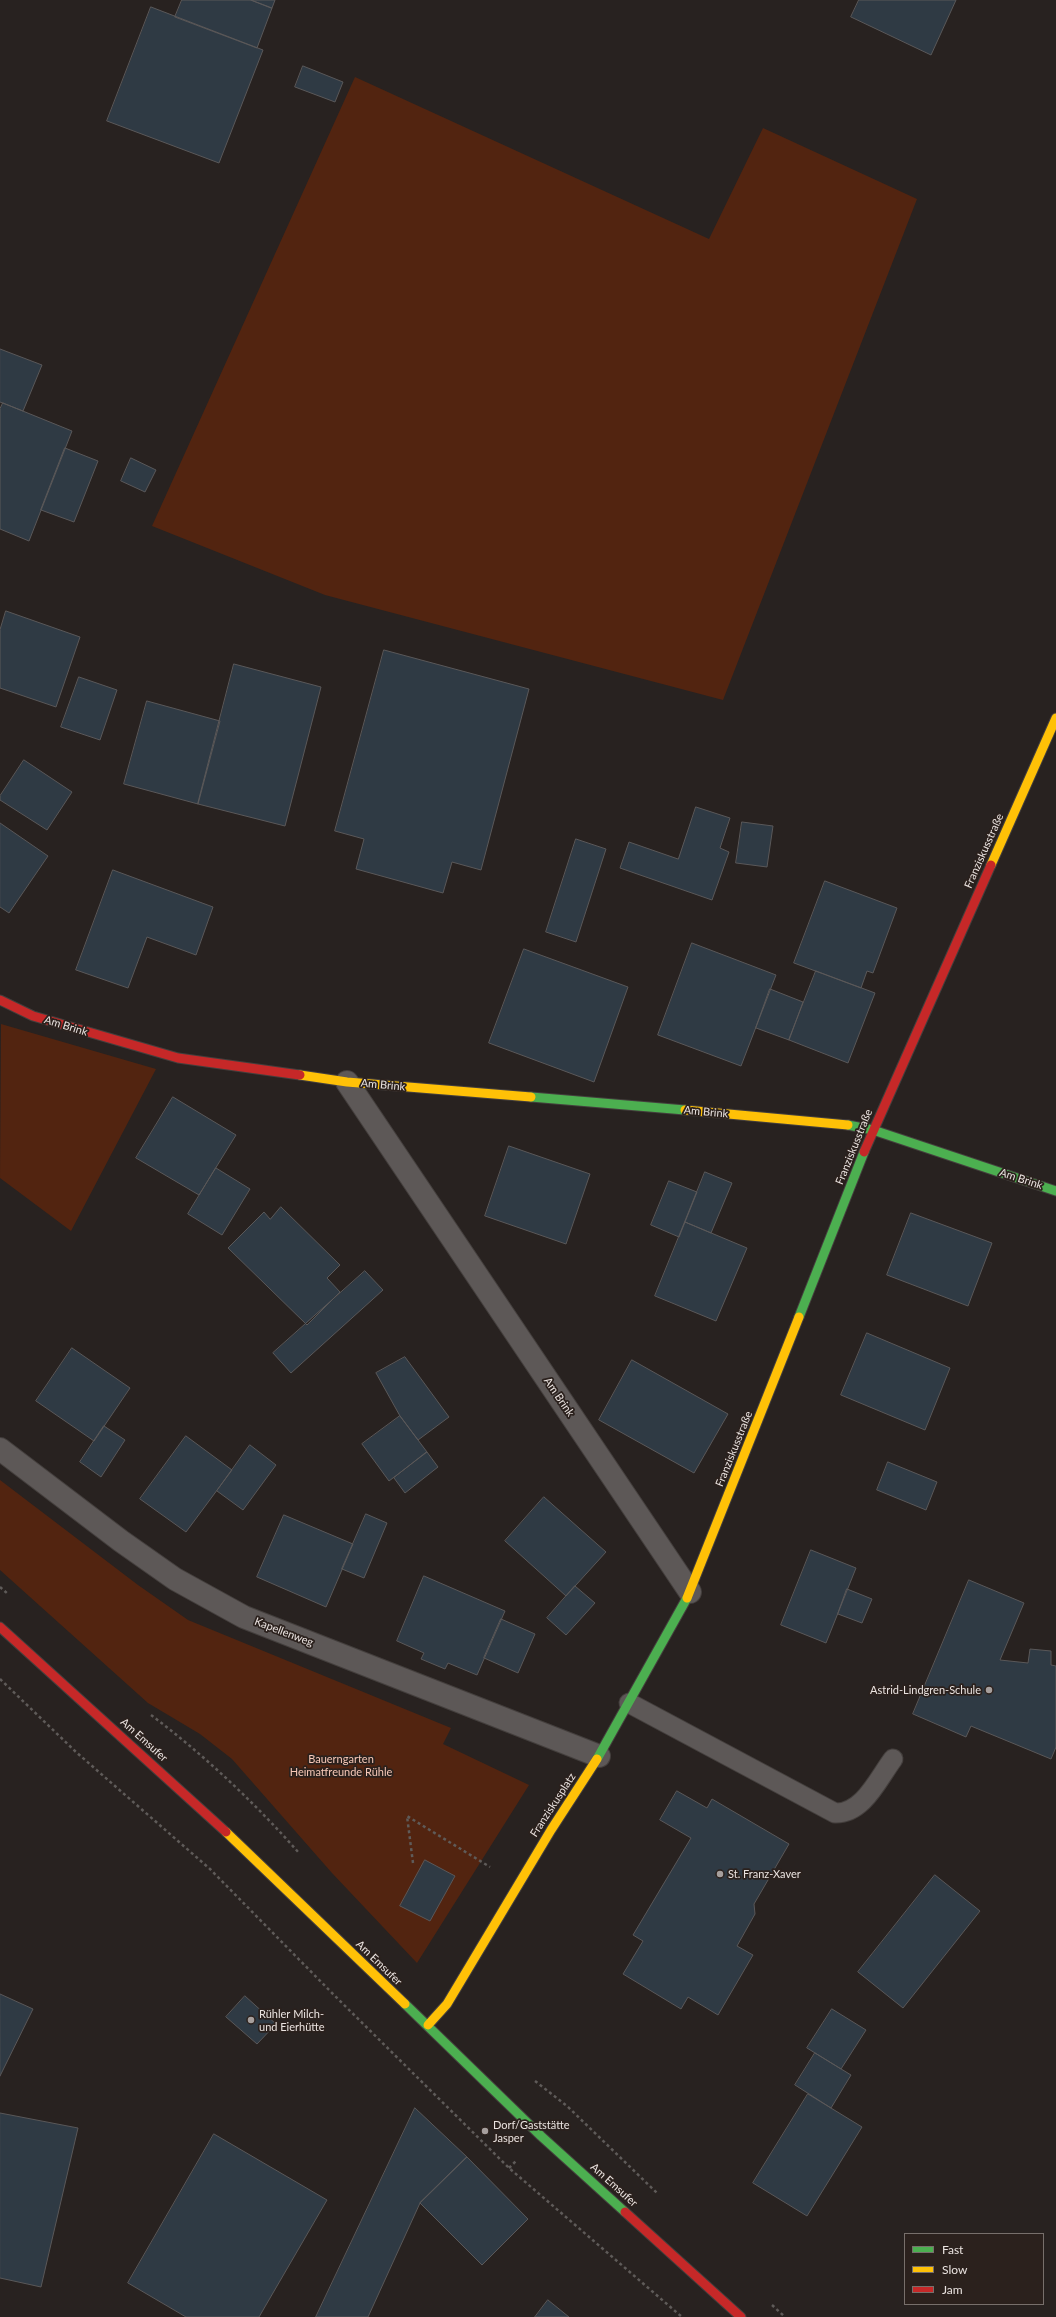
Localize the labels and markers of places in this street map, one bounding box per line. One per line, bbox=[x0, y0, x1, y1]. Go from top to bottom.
place label: Astrid-Lindgren-Schule bbox=[870, 1683, 981, 1697]
marker: Astrid-Lindgren-Schule bbox=[984, 1685, 994, 1695]
place label: St. Franz-Xaver bbox=[728, 1867, 801, 1881]
marker: St. Franz-Xaver bbox=[715, 1869, 725, 1879]
place label: Rühler Milch- und Eierhütte bbox=[259, 2007, 325, 2033]
marker: Rühler Milch- und Eierhütte bbox=[246, 2015, 256, 2025]
place label: Dorf/Gaststätte Jasper bbox=[493, 2118, 569, 2144]
marker: Dorf/Gaststätte Jasper bbox=[480, 2126, 490, 2136]

